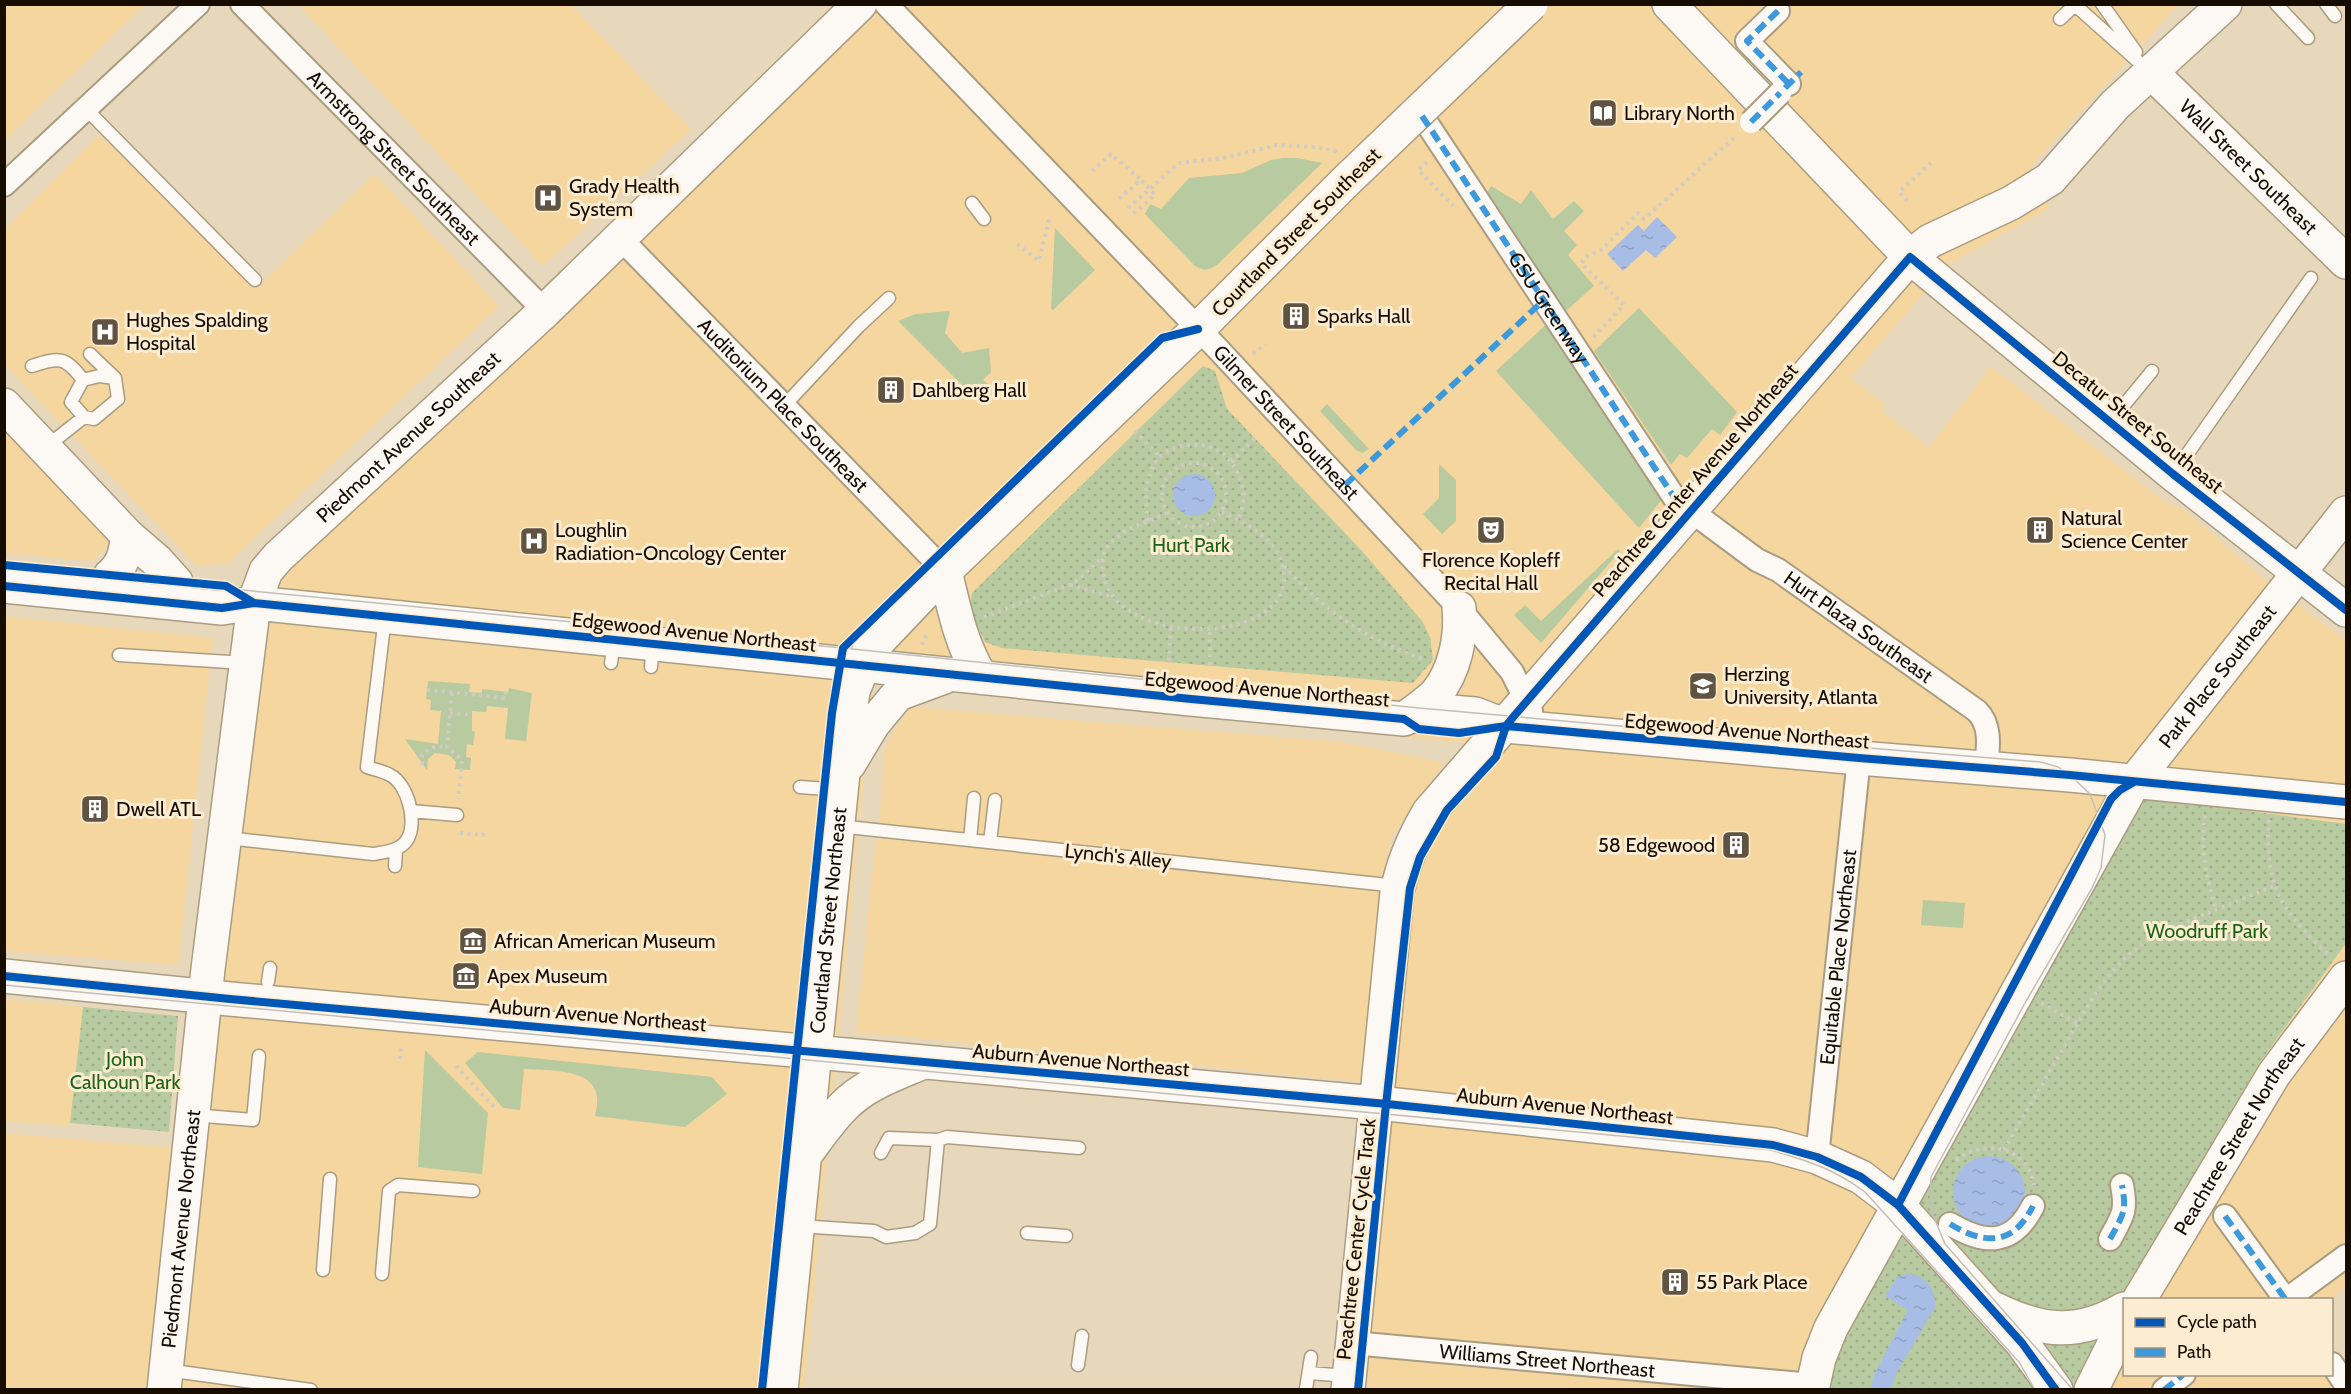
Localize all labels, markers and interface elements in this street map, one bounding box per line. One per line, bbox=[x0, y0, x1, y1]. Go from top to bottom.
street label: Armstrong Street Southeast bbox=[302, 65, 485, 250]
street label: Wall Street Southeast bbox=[2174, 94, 2323, 240]
library icon: Library North bbox=[1587, 97, 1619, 129]
place label: Library North bbox=[1624, 101, 1735, 125]
street label: Courtland Street Southeast bbox=[1206, 142, 1386, 322]
place label: Grady Health System bbox=[569, 174, 680, 221]
hospital icon: Grady Health System bbox=[532, 182, 564, 214]
street label: GSU Greenway bbox=[1503, 248, 1594, 368]
building icon: Sparks Hall bbox=[1280, 300, 1312, 332]
place label: Sparks Hall bbox=[1317, 304, 1411, 328]
place label: Hughes Spalding Hospital bbox=[126, 308, 269, 355]
street label: Auditorium Place Southeast bbox=[693, 313, 873, 497]
hospital icon: Hughes Spalding Hospital bbox=[89, 316, 121, 348]
street label: Gilmer Street Southeast bbox=[1208, 340, 1364, 505]
street label: Piedmont Avenue Southeast bbox=[311, 346, 505, 528]
street label: Decatur Street Southeast bbox=[2048, 346, 2228, 498]
street label: Peachtree Center Avenue Northeast bbox=[1587, 358, 1803, 601]
building icon: Dahlberg Hall bbox=[875, 374, 907, 406]
place label: Dahlberg Hall bbox=[912, 378, 1027, 402]
place label: Natural Science Center bbox=[2061, 506, 2188, 553]
theatre icon: Florence Kopleff Recital Hall bbox=[1475, 514, 1507, 546]
building icon: Natural Science Center bbox=[2024, 514, 2056, 546]
place label: Loughlin Radiation-Oncology Center bbox=[555, 518, 787, 565]
hospital icon: Loughlin Radiation-Oncology Center bbox=[518, 525, 550, 557]
park label: Hurt Park bbox=[1152, 533, 1230, 557]
place label: Florence Kopleff Recital Hall bbox=[1422, 548, 1560, 595]
street label: Hurt Plaza Southeast bbox=[1779, 566, 1938, 688]
street label: Park Place Southeast bbox=[2153, 600, 2281, 753]
street label: Edgewood Avenue Northeast bbox=[571, 607, 818, 657]
place label: Herzing University, Atlanta bbox=[1724, 662, 1878, 709]
street label: Edgewood Avenue Northeast bbox=[1144, 666, 1391, 712]
school or university icon: Herzing University, Atlanta bbox=[1687, 670, 1719, 702]
street label: Edgewood Avenue Northeast bbox=[1624, 708, 1871, 754]
building icon: Dwell ATL bbox=[79, 793, 111, 825]
place label: Dwell ATL bbox=[116, 797, 201, 821]
street label: Courtland Street Northeast bbox=[805, 806, 852, 1035]
building icon: 58 Edgewood bbox=[1720, 829, 1752, 861]
place label: 58 Edgewood bbox=[1598, 833, 1715, 857]
street label: Lynch's Alley bbox=[1063, 838, 1173, 874]
street label: Equitable Place Northeast bbox=[1815, 848, 1861, 1066]
park label: Woodruff Park bbox=[2146, 919, 2268, 943]
museum icon: African American Museum bbox=[457, 925, 489, 957]
place label: African American Museum bbox=[494, 929, 716, 953]
museum icon: Apex Museum bbox=[450, 960, 482, 992]
place label: Apex Museum bbox=[487, 964, 608, 988]
street label: Auburn Avenue Northeast bbox=[489, 994, 708, 1036]
street label: Peachtree Street Northeast bbox=[2169, 1032, 2309, 1239]
street label: Auburn Avenue Northeast bbox=[972, 1039, 1191, 1081]
park label: John Calhoun Park bbox=[70, 1047, 180, 1094]
street label: Auburn Avenue Northeast bbox=[1456, 1083, 1675, 1129]
street label: Piedmont Avenue Northeast bbox=[156, 1108, 205, 1349]
street label: Peachtree Center Cycle Track bbox=[1331, 1117, 1381, 1361]
building icon: 55 Park Place bbox=[1659, 1266, 1691, 1298]
place label: 55 Park Place bbox=[1696, 1270, 1808, 1294]
legend bbox=[2123, 1298, 2333, 1376]
text: Cycle path bbox=[2177, 1311, 2257, 1333]
street label: Williams Street Northeast bbox=[1438, 1339, 1656, 1383]
text: Path bbox=[2177, 1341, 2211, 1363]

